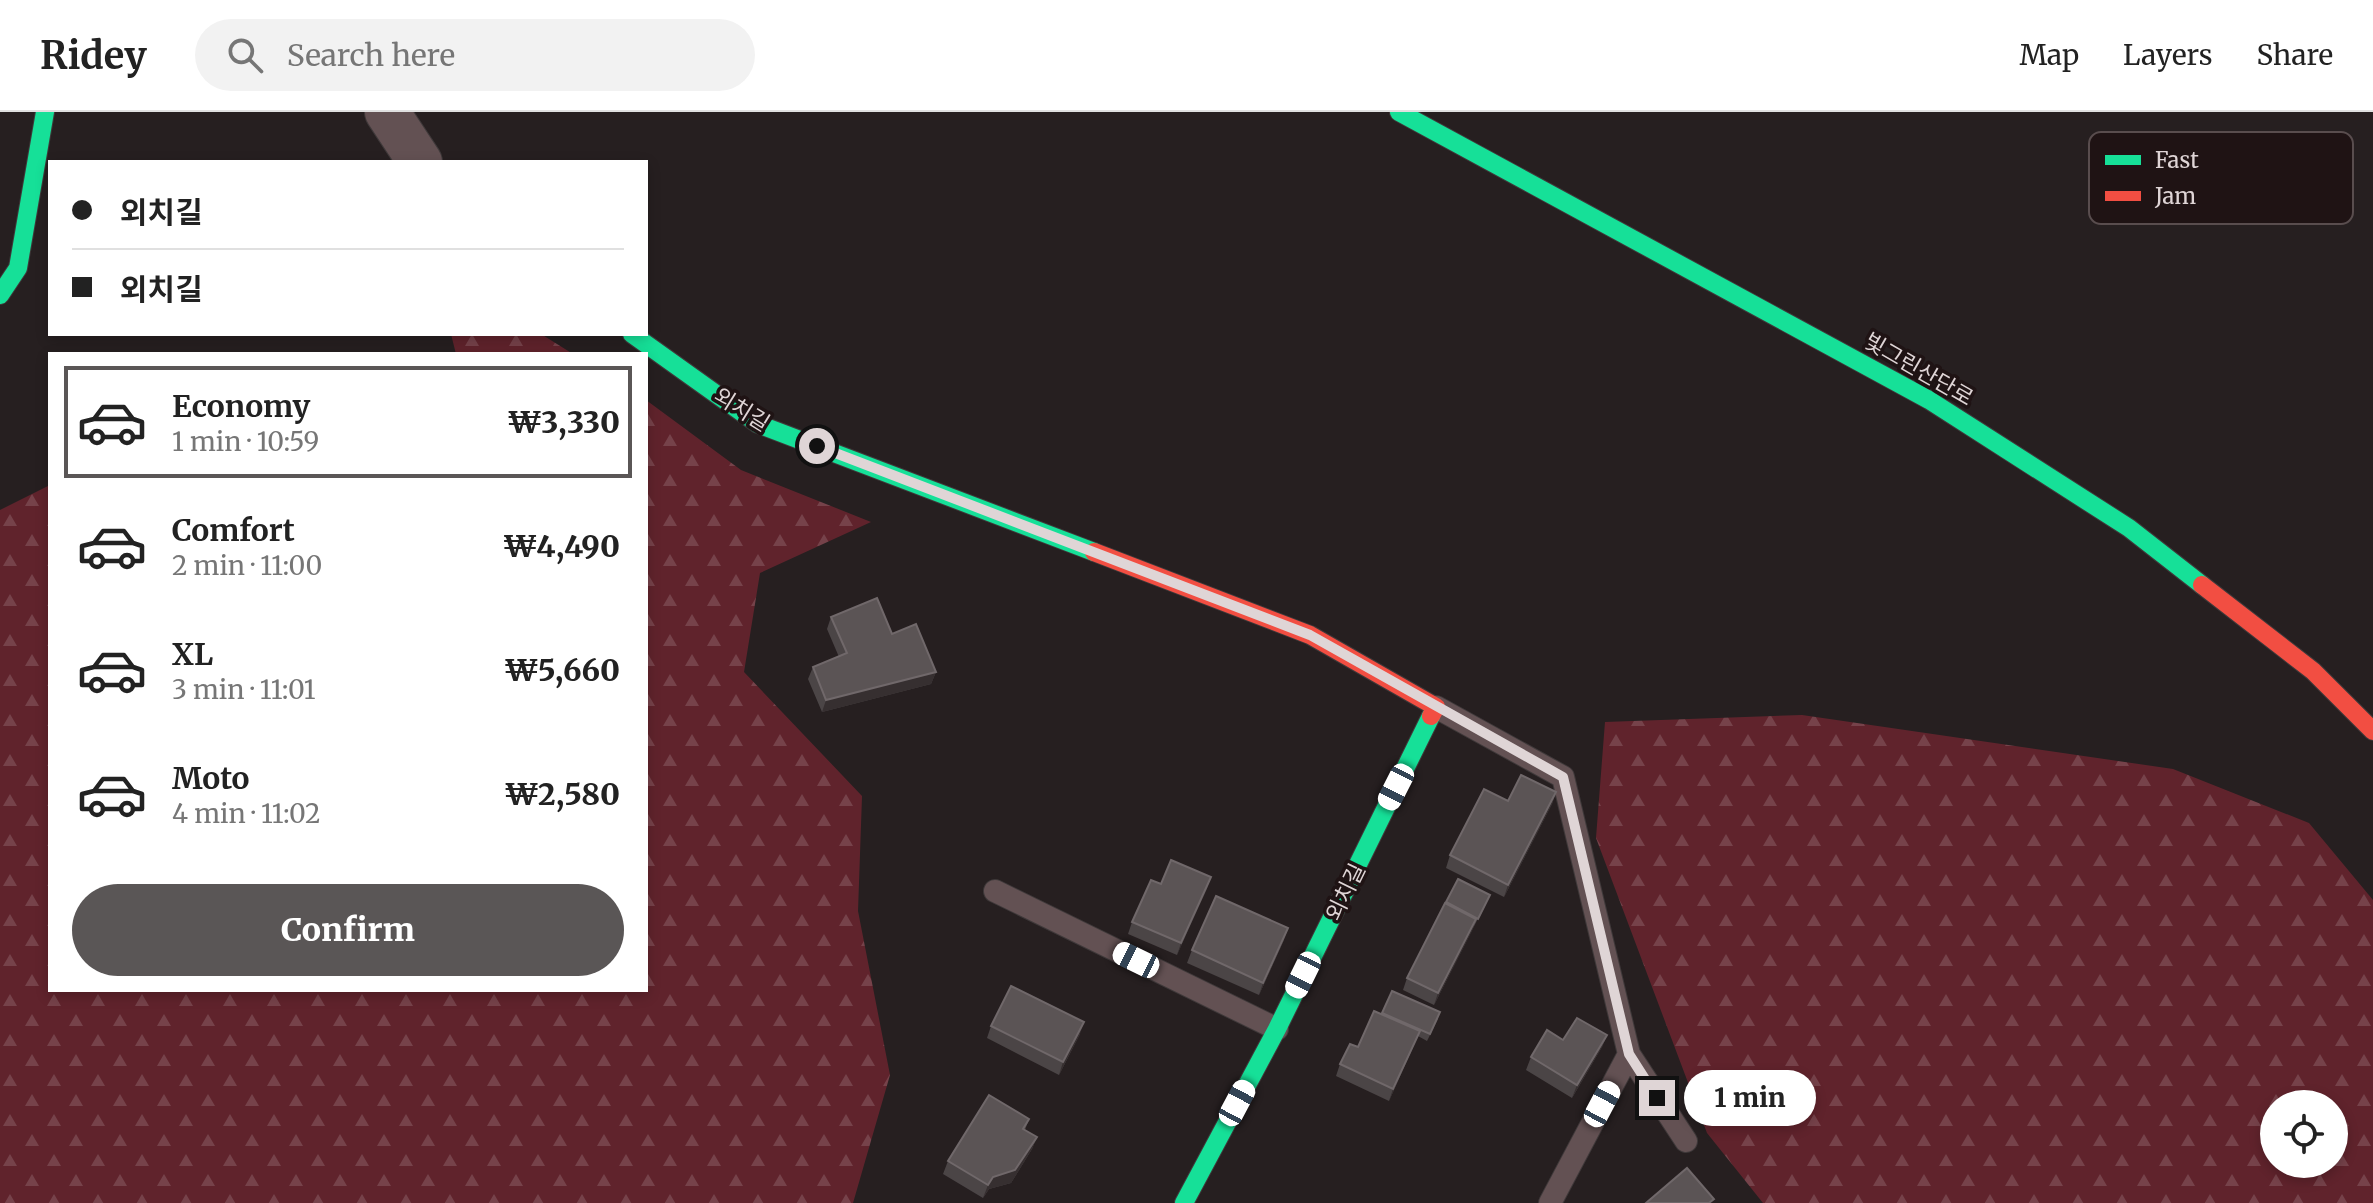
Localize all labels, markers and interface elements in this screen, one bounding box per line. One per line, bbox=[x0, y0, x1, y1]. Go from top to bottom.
search box bbox=[195, 19, 755, 91]
text: Ridey bbox=[40, 32, 147, 79]
icon: search bbox=[223, 33, 267, 77]
text: Search here bbox=[287, 36, 455, 74]
text: Map bbox=[2019, 37, 2079, 73]
text: Layers bbox=[2123, 37, 2212, 73]
text: Share bbox=[2256, 37, 2333, 73]
legend bbox=[2089, 132, 2353, 224]
text: Fast bbox=[2155, 146, 2199, 174]
text: Jam bbox=[2154, 182, 2196, 210]
text: 외치길 bbox=[120, 193, 203, 231]
text: 외치길 bbox=[120, 270, 203, 308]
street label: 빛그린산단로 bbox=[1859, 327, 1979, 411]
street label: 외치길 bbox=[709, 381, 775, 437]
icon: car bbox=[76, 386, 148, 458]
text: Economy bbox=[172, 387, 310, 425]
text: ₩3,330 bbox=[508, 403, 620, 441]
text: 1 min · 10:59 bbox=[172, 425, 319, 458]
route start bbox=[799, 428, 835, 464]
icon: car bbox=[76, 510, 148, 582]
text: Comfort bbox=[172, 511, 295, 549]
text: ₩4,490 bbox=[503, 527, 620, 565]
text: 2 min · 11:00 bbox=[172, 549, 322, 582]
icon: car bbox=[76, 634, 148, 706]
text: XL bbox=[172, 635, 213, 673]
text: ₩5,660 bbox=[504, 651, 620, 689]
text: 3 min · 11:01 bbox=[172, 673, 315, 706]
icon: car bbox=[76, 758, 148, 830]
text: Moto bbox=[172, 759, 250, 797]
car bbox=[1374, 760, 1418, 814]
text: ₩2,580 bbox=[505, 775, 620, 813]
text: 4 min · 11:02 bbox=[172, 797, 321, 830]
street label: 외치길 bbox=[1319, 859, 1371, 925]
button: Confirm bbox=[72, 884, 624, 976]
car bbox=[1109, 939, 1163, 981]
car bbox=[1282, 948, 1324, 1002]
callout: 1 min bbox=[1685, 1070, 1817, 1126]
car bbox=[1215, 1076, 1259, 1130]
car bbox=[1580, 1077, 1624, 1131]
route end bbox=[1639, 1080, 1675, 1116]
text: 1 min bbox=[1714, 1081, 1786, 1114]
map controls bbox=[2260, 1090, 2348, 1178]
button: locate bbox=[2260, 1090, 2348, 1178]

